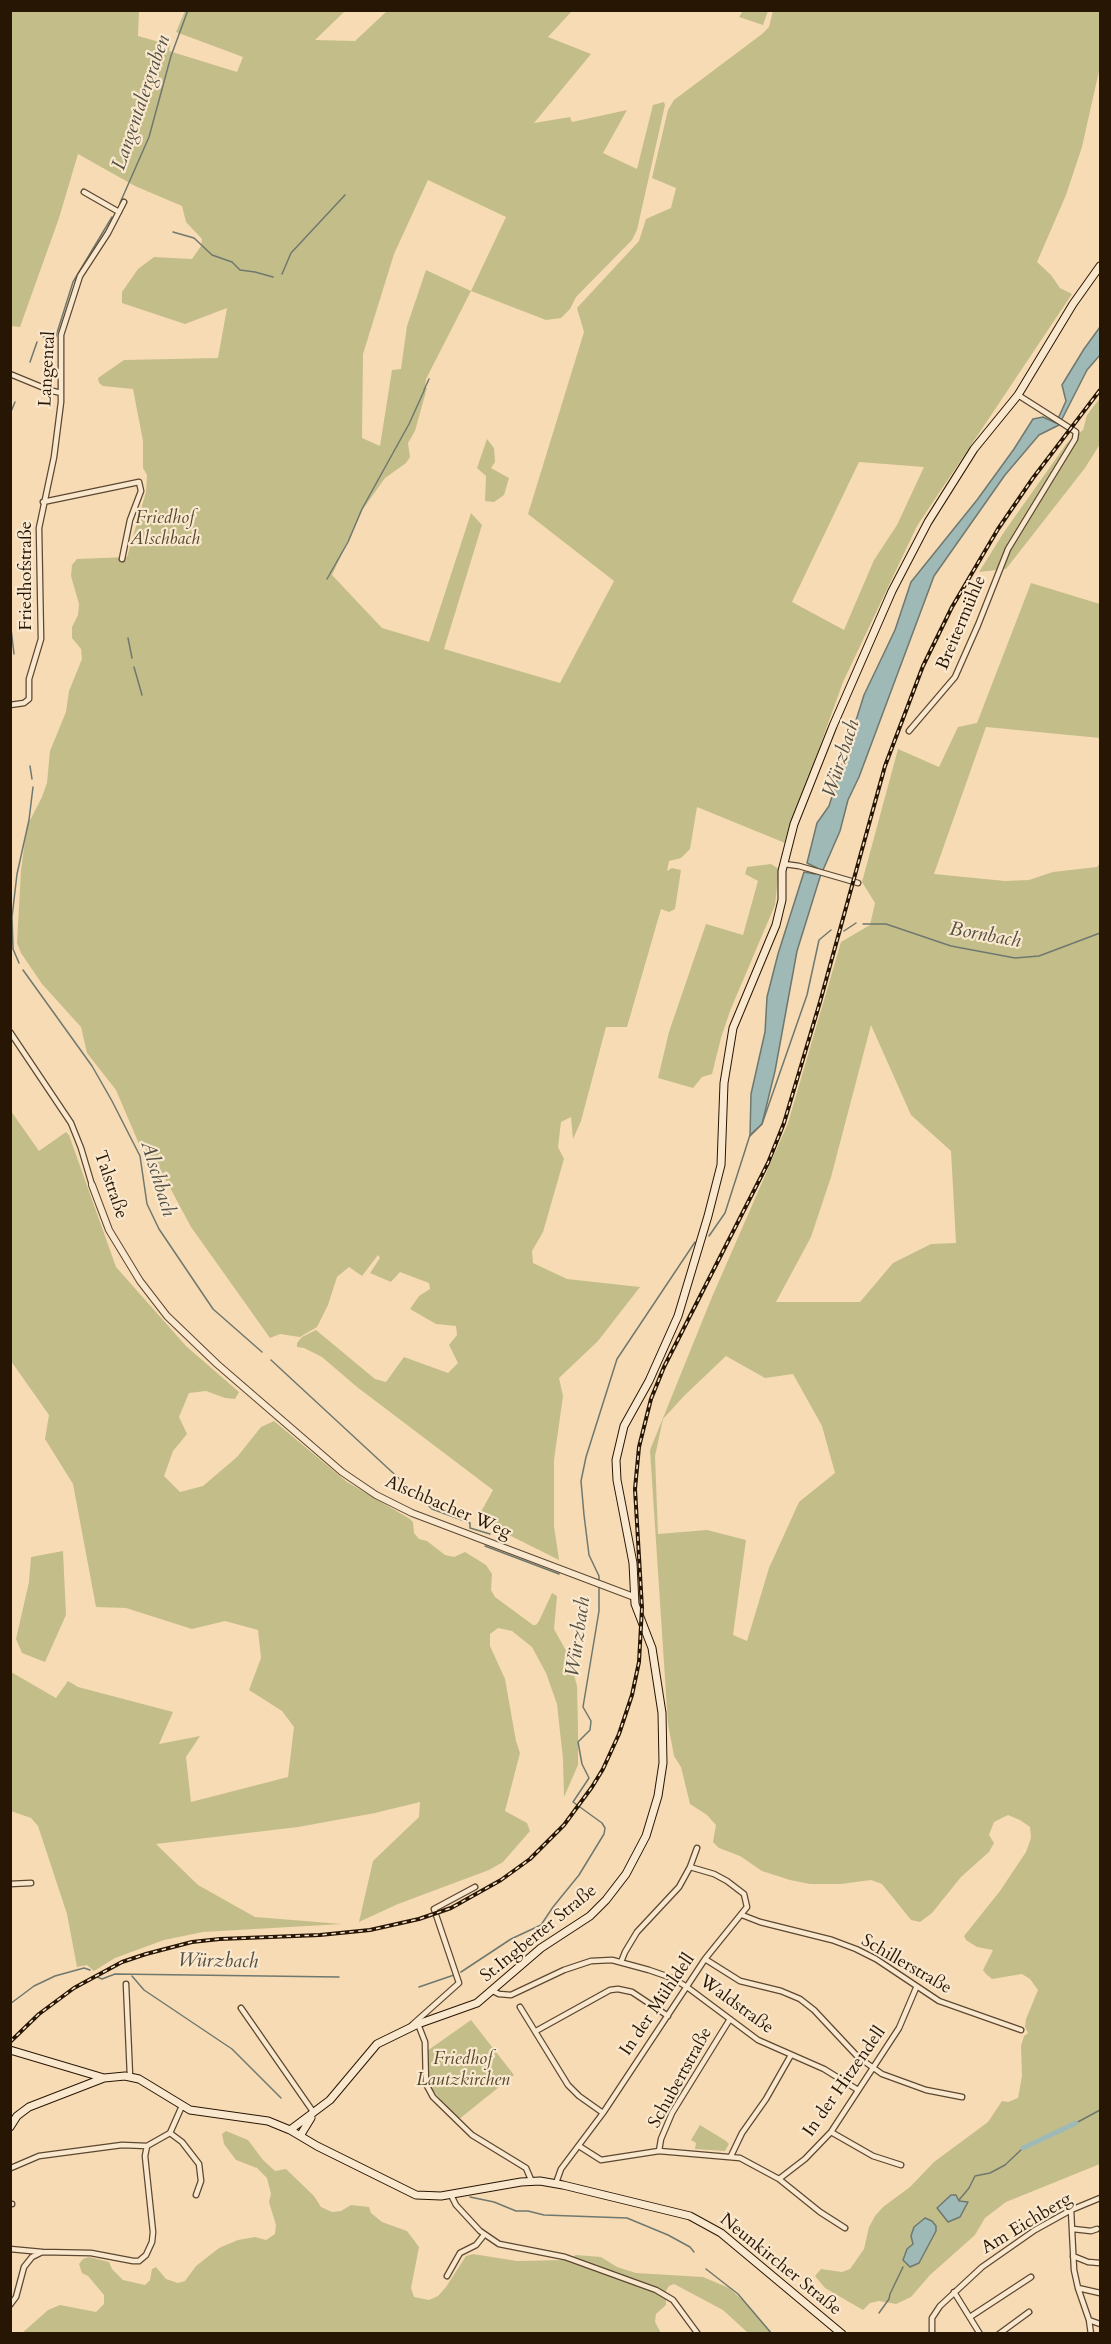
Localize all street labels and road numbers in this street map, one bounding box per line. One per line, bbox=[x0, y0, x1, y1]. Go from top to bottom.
street label: Langental bbox=[35, 331, 61, 407]
street label: Friedhofstraße bbox=[16, 521, 38, 631]
street label: Breitermühle bbox=[932, 573, 992, 673]
street label: Talstraße bbox=[88, 1148, 132, 1222]
street label: Alschbacher Weg bbox=[382, 1472, 514, 1544]
street label: St.Ingberter Straße bbox=[477, 1881, 601, 1987]
street label: Schillerstraße bbox=[857, 1930, 955, 2000]
street label: In der Mühldell bbox=[616, 1950, 700, 2060]
street label: Waldstraße bbox=[695, 1971, 777, 2039]
street label: In der Hitzendell bbox=[799, 2023, 891, 2141]
street label: Schubertstraße bbox=[644, 2024, 718, 2132]
street label: Am Eichberg bbox=[978, 2189, 1076, 2259]
street label: Neunkircher Straße bbox=[715, 2209, 845, 2321]

